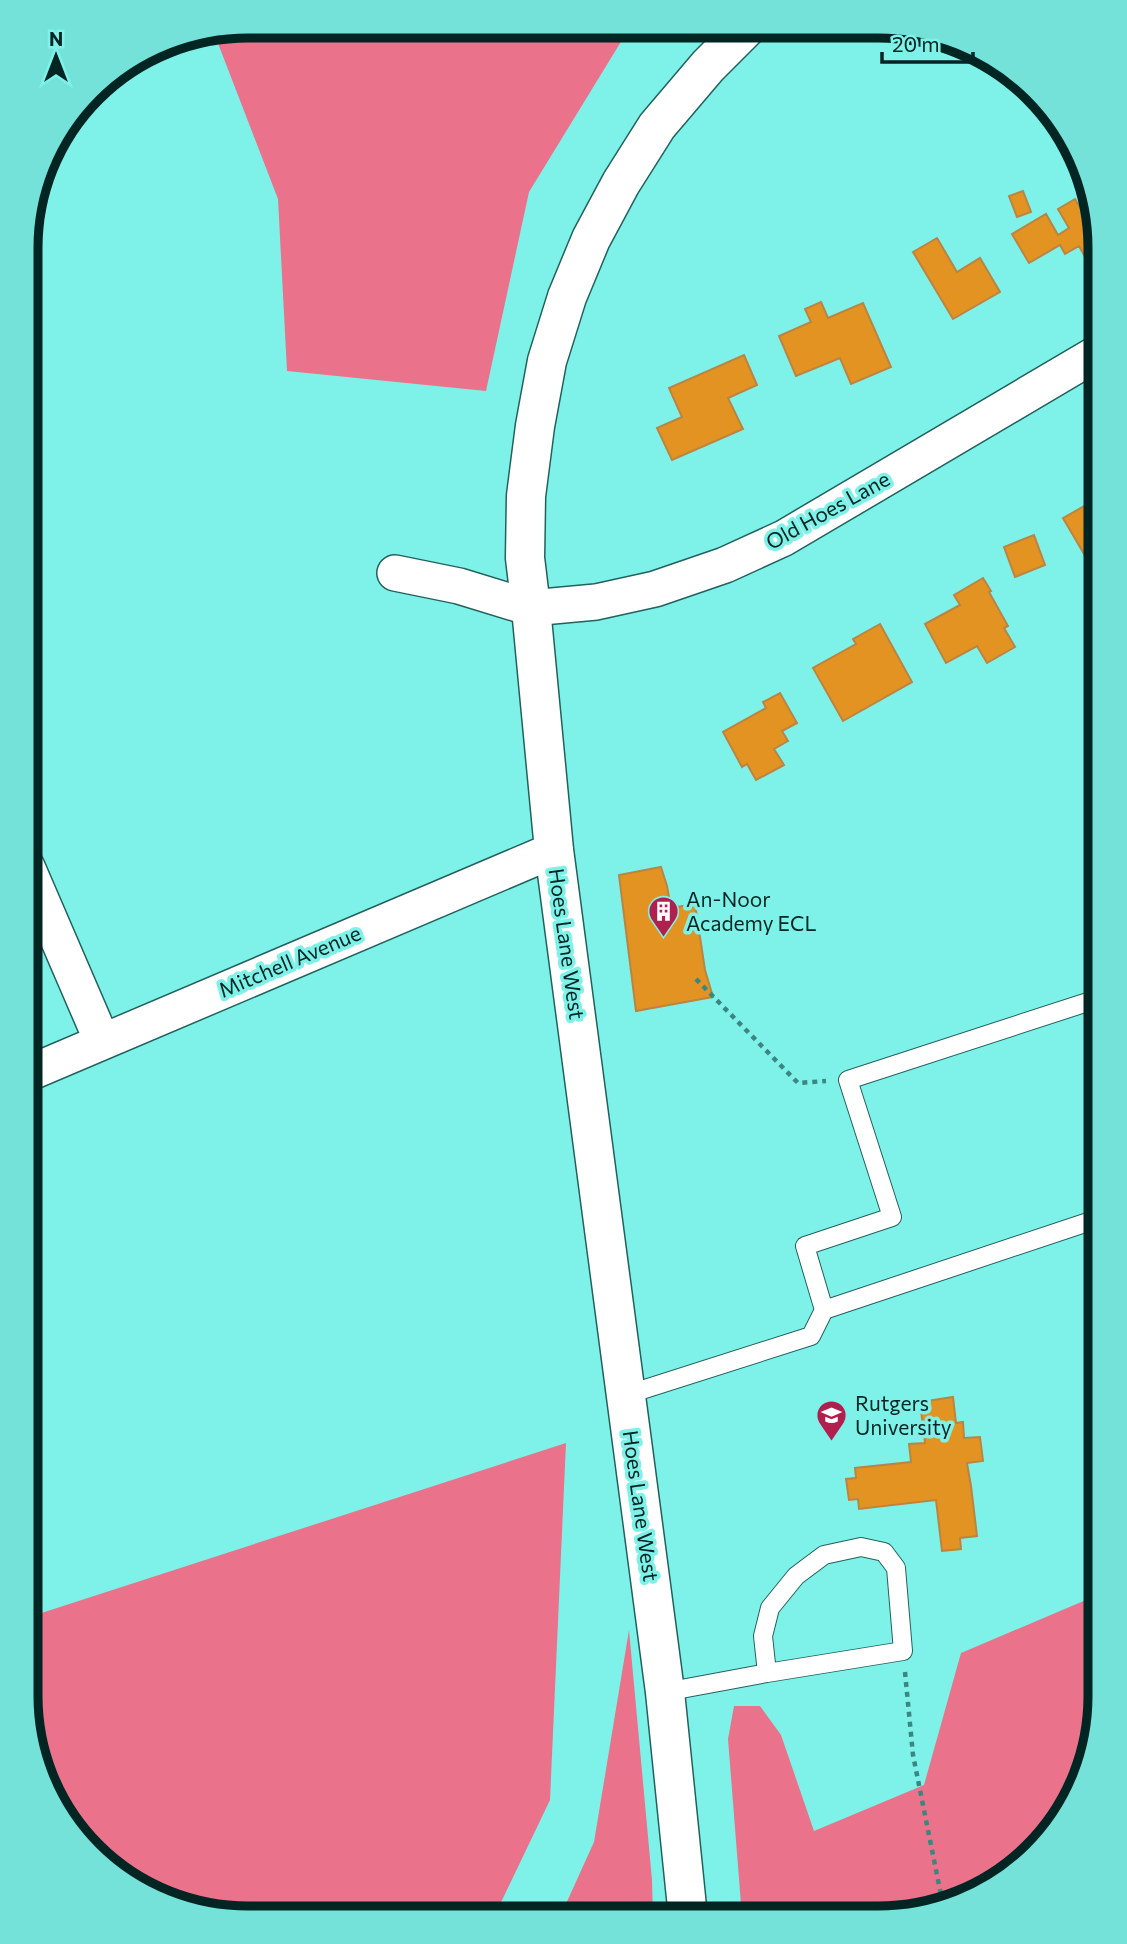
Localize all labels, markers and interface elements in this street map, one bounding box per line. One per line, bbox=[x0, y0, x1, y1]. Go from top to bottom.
north arrow bbox=[21, 21, 91, 91]
scale bar bbox=[882, 21, 973, 65]
text: N bbox=[49, 27, 63, 50]
text: 20 m bbox=[892, 31, 940, 56]
street label: Old Hoes Lane bbox=[761, 465, 894, 554]
street label: Hoes Lane West bbox=[545, 867, 590, 1021]
place label: An-Noor Academy ECL bbox=[686, 886, 816, 935]
building icon: An-Noor Academy ECL bbox=[646, 895, 680, 939]
street label: Mitchell Avenue bbox=[214, 919, 364, 1002]
place label: Rutgers University bbox=[855, 1390, 952, 1439]
school or university icon: Rutgers University bbox=[815, 1399, 849, 1443]
street label: Hoes Lane West bbox=[619, 1429, 664, 1583]

